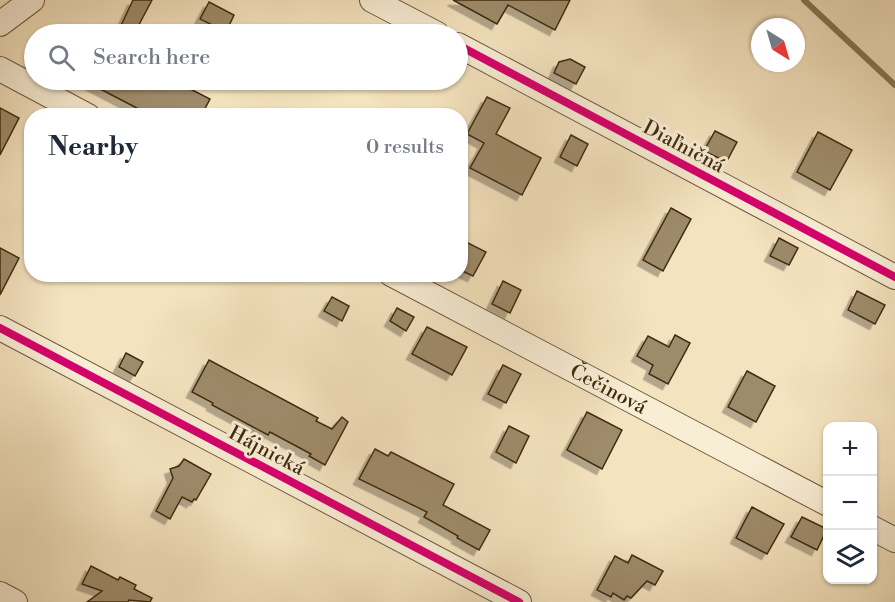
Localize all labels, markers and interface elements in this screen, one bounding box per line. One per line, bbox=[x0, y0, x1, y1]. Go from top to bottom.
north arrow bbox=[751, 18, 805, 72]
search box bbox=[24, 24, 468, 90]
icon: search bbox=[45, 41, 78, 74]
text: Search here bbox=[93, 44, 210, 71]
street label: Diaľničná bbox=[638, 115, 729, 180]
text: Nearby bbox=[48, 131, 138, 163]
text: 0 results bbox=[366, 135, 444, 160]
street label: Čečinová bbox=[565, 359, 651, 421]
street label: Hájnická bbox=[224, 421, 309, 482]
map controls bbox=[823, 422, 877, 584]
button: + bbox=[823, 422, 877, 476]
button: − bbox=[823, 476, 877, 530]
button: layers bbox=[823, 530, 877, 584]

